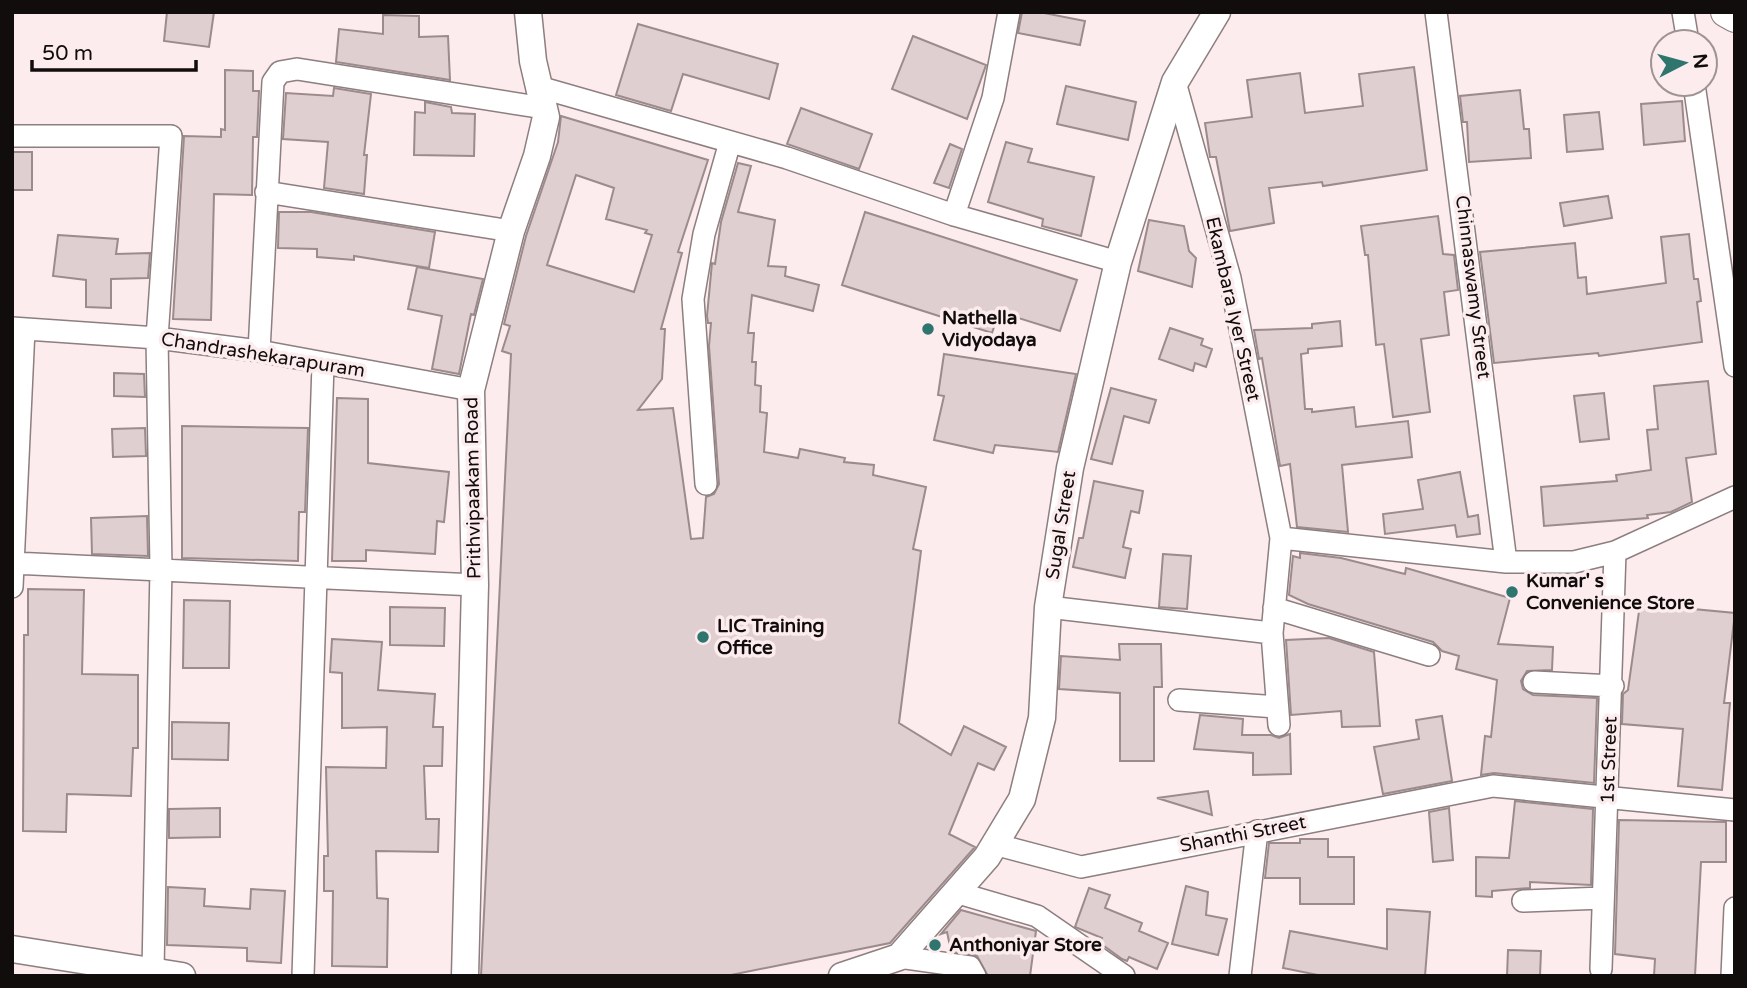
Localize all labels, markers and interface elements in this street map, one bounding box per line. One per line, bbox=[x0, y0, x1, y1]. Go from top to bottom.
scale bar bbox=[32, 28, 196, 72]
north arrow bbox=[1649, 28, 1719, 98]
text: 50 m bbox=[42, 41, 93, 66]
text: N bbox=[1688, 53, 1712, 70]
street label: Chinnaswamy Street bbox=[1451, 194, 1495, 380]
street label: Ekambara Iyer Street bbox=[1201, 215, 1265, 403]
place label: Nathella Vidyodaya bbox=[942, 307, 1037, 352]
marker: Nathella Vidyodaya bbox=[920, 321, 936, 337]
street label: Chandrashekarapuram bbox=[159, 328, 367, 382]
street label: Prithvipaakam Road bbox=[460, 397, 486, 579]
street label: Sugal Street bbox=[1042, 469, 1080, 581]
place label: Kumar' s Convenience Store bbox=[1526, 570, 1695, 614]
marker: Kumar' s Convenience Store bbox=[1504, 584, 1520, 600]
place label: LIC Training Office bbox=[717, 615, 824, 659]
marker: LIC Training Office bbox=[695, 629, 711, 645]
street label: 1st Street bbox=[1596, 716, 1622, 804]
street label: Shanthi Street bbox=[1178, 811, 1308, 857]
place label: Anthoniyar Store bbox=[949, 934, 1102, 957]
marker: Anthoniyar Store bbox=[927, 937, 943, 953]

